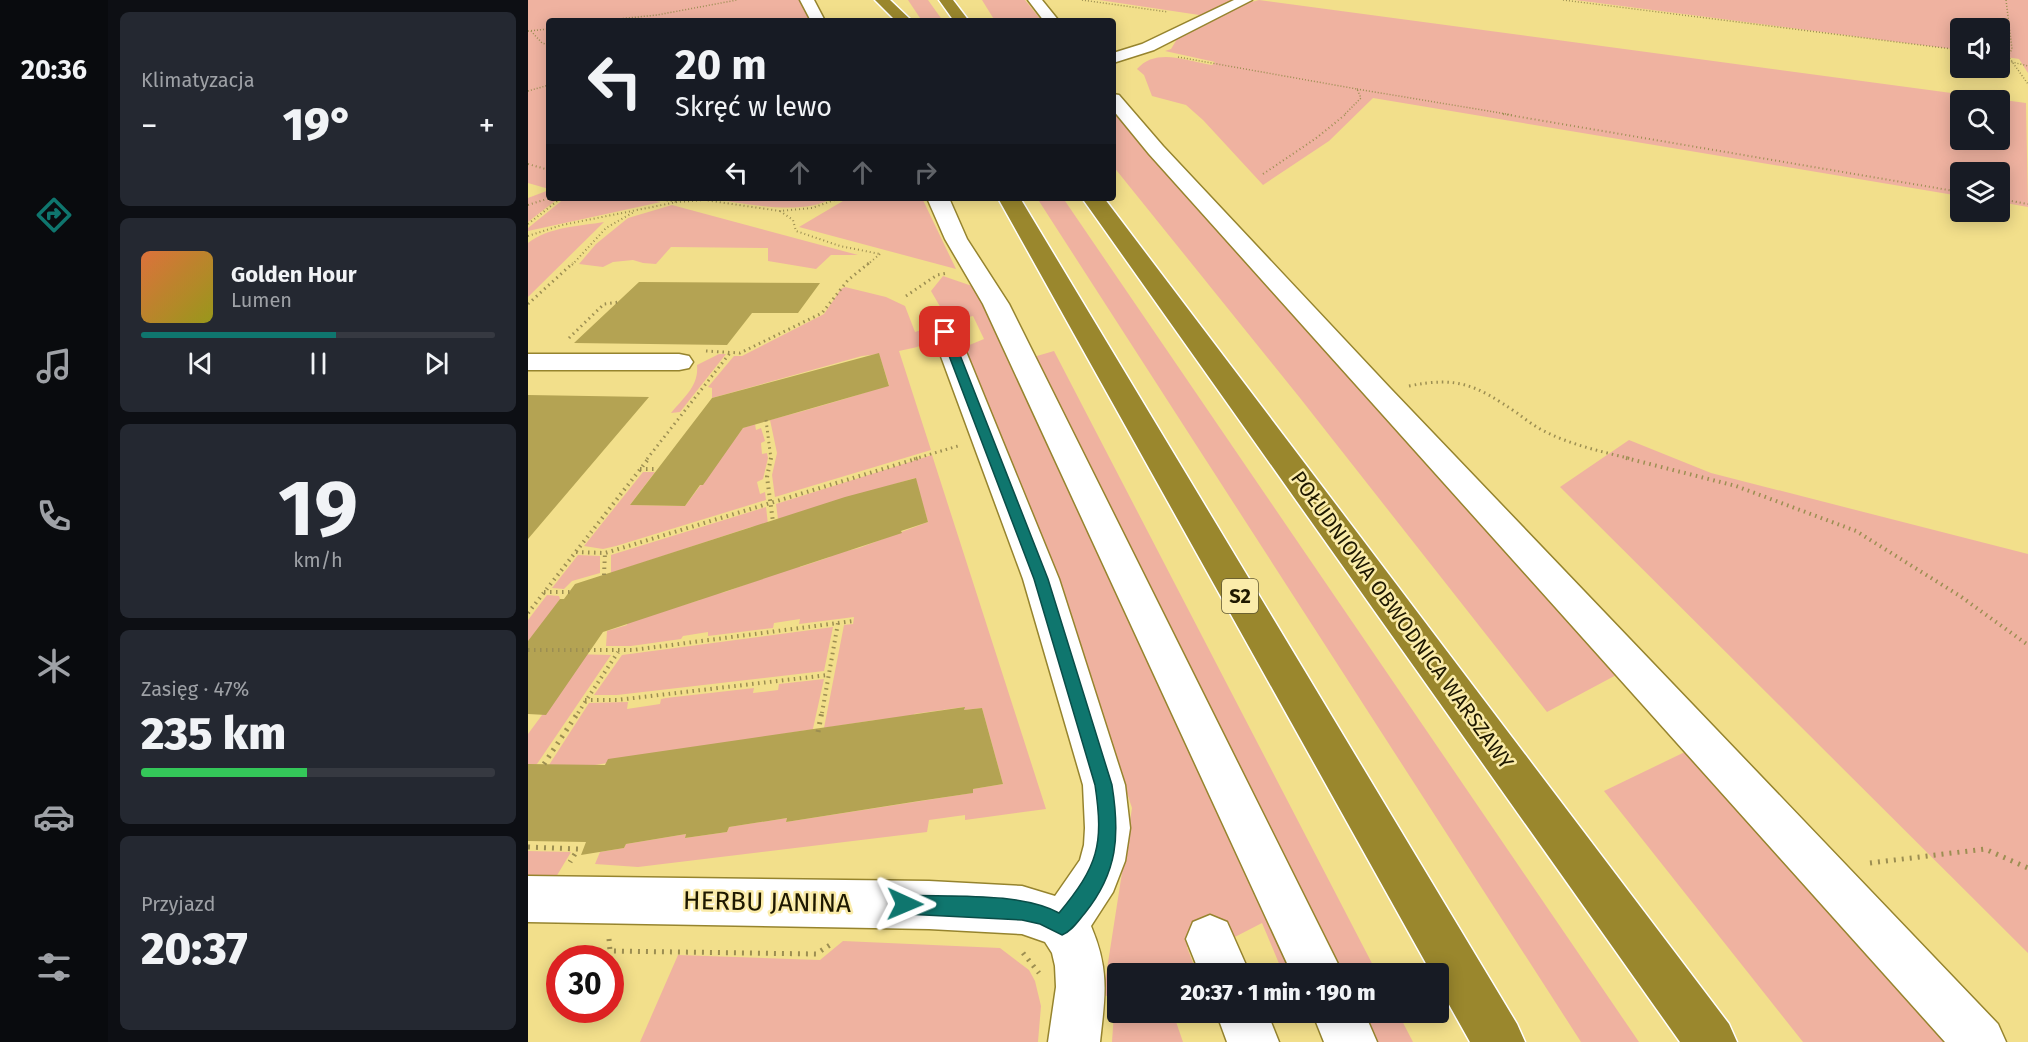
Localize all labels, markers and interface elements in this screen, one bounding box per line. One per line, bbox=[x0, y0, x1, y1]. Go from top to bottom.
map controls bbox=[1950, 18, 2010, 222]
button: sound bbox=[1950, 18, 2010, 78]
text: 20 m bbox=[675, 40, 767, 90]
icon: left bbox=[576, 42, 654, 120]
text: 20:36 bbox=[21, 54, 87, 86]
text: Klimatyzacja bbox=[141, 68, 255, 92]
button: search bbox=[1950, 90, 2010, 150]
text: Skręć w lewo bbox=[675, 91, 832, 123]
text: 19° bbox=[283, 98, 353, 152]
text: − bbox=[141, 106, 158, 146]
text: + bbox=[479, 106, 495, 146]
icon: left bbox=[720, 156, 753, 189]
icon: ahead bbox=[783, 156, 816, 189]
icon: ahead bbox=[846, 156, 879, 189]
icon: right bbox=[909, 156, 942, 189]
button: layers bbox=[1950, 162, 2010, 222]
icon: directions bbox=[33, 194, 75, 236]
text: Golden Hour bbox=[231, 261, 357, 288]
text: Lumen bbox=[231, 288, 292, 312]
pin bbox=[919, 306, 970, 357]
icon: arrive bbox=[928, 315, 961, 348]
icon: music bbox=[33, 345, 75, 387]
icon: previous bbox=[184, 347, 217, 380]
icon: pause bbox=[302, 347, 335, 380]
icon: next bbox=[420, 347, 453, 380]
text: 19 bbox=[278, 462, 358, 556]
street label: POŁUDNIOWA OBWODNICA WARSZAWY bbox=[1285, 466, 1519, 774]
icon: phone bbox=[33, 495, 75, 537]
text: km/h bbox=[293, 548, 343, 572]
road number: S2 bbox=[1222, 579, 1258, 613]
icon: climate bbox=[33, 645, 75, 687]
text: Zasięg · 47% bbox=[141, 677, 249, 701]
text: 235 km bbox=[141, 707, 286, 761]
icon: car bbox=[33, 796, 75, 838]
position arrow bbox=[873, 872, 937, 936]
street label: HERBU JANINA bbox=[683, 885, 851, 919]
text: Przyjazd bbox=[141, 892, 215, 916]
text: 20:37 bbox=[141, 922, 248, 976]
speed limit sign: 30 bbox=[546, 945, 624, 1023]
icon: filters bbox=[33, 946, 75, 988]
text: 20:37 · 1 min · 190 m bbox=[1180, 979, 1376, 1006]

